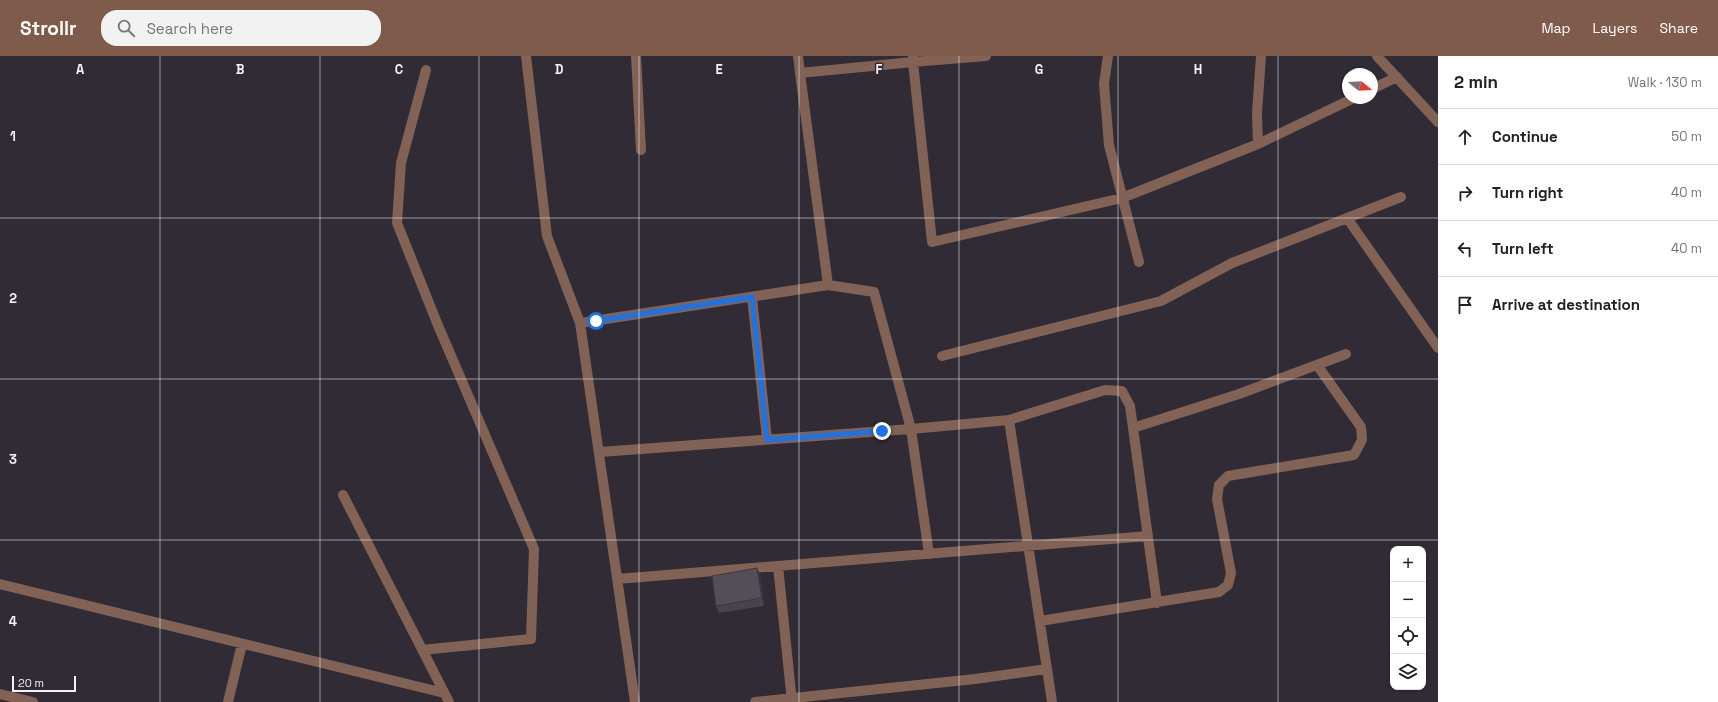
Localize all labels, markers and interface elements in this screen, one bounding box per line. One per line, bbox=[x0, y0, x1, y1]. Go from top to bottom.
search box bbox=[101, 10, 381, 46]
text: Strollr bbox=[20, 16, 77, 41]
icon: search bbox=[115, 17, 137, 39]
text: Search here bbox=[147, 19, 233, 38]
text: Map bbox=[1541, 19, 1571, 37]
text: Layers bbox=[1593, 19, 1637, 37]
text: Share bbox=[1659, 19, 1698, 37]
text: A bbox=[76, 61, 85, 78]
text: B bbox=[236, 61, 245, 78]
text: C bbox=[395, 61, 403, 78]
text: D bbox=[555, 61, 564, 78]
text: E bbox=[715, 61, 723, 78]
text: F bbox=[876, 61, 883, 78]
text: G bbox=[1035, 61, 1043, 78]
text: H bbox=[1194, 61, 1202, 78]
north arrow bbox=[1342, 68, 1378, 104]
text: 2 min bbox=[1454, 71, 1498, 93]
text: Walk · 130 m bbox=[1628, 74, 1702, 91]
icon: ahead bbox=[1454, 126, 1476, 148]
text: Continue bbox=[1492, 127, 1558, 146]
text: 1 bbox=[10, 128, 16, 145]
text: 50 m bbox=[1671, 128, 1702, 145]
icon: right bbox=[1454, 182, 1476, 204]
text: Turn right bbox=[1492, 183, 1563, 202]
text: 40 m bbox=[1671, 184, 1702, 201]
icon: left bbox=[1454, 238, 1476, 260]
text: Turn left bbox=[1492, 239, 1554, 258]
text: 40 m bbox=[1671, 240, 1702, 257]
text: 2 bbox=[9, 290, 17, 307]
icon: arrive bbox=[1454, 294, 1476, 316]
text: Arrive at destination bbox=[1492, 295, 1640, 314]
route start bbox=[587, 312, 605, 330]
route end bbox=[873, 422, 891, 440]
text: 3 bbox=[9, 451, 17, 468]
map controls bbox=[1390, 546, 1426, 690]
button: + bbox=[1390, 546, 1426, 582]
button: − bbox=[1390, 582, 1426, 618]
text: 4 bbox=[9, 613, 17, 630]
button: locate bbox=[1390, 618, 1426, 654]
button: layers bbox=[1390, 654, 1426, 690]
scale bar bbox=[12, 674, 76, 693]
text: 20 m bbox=[18, 676, 44, 690]

